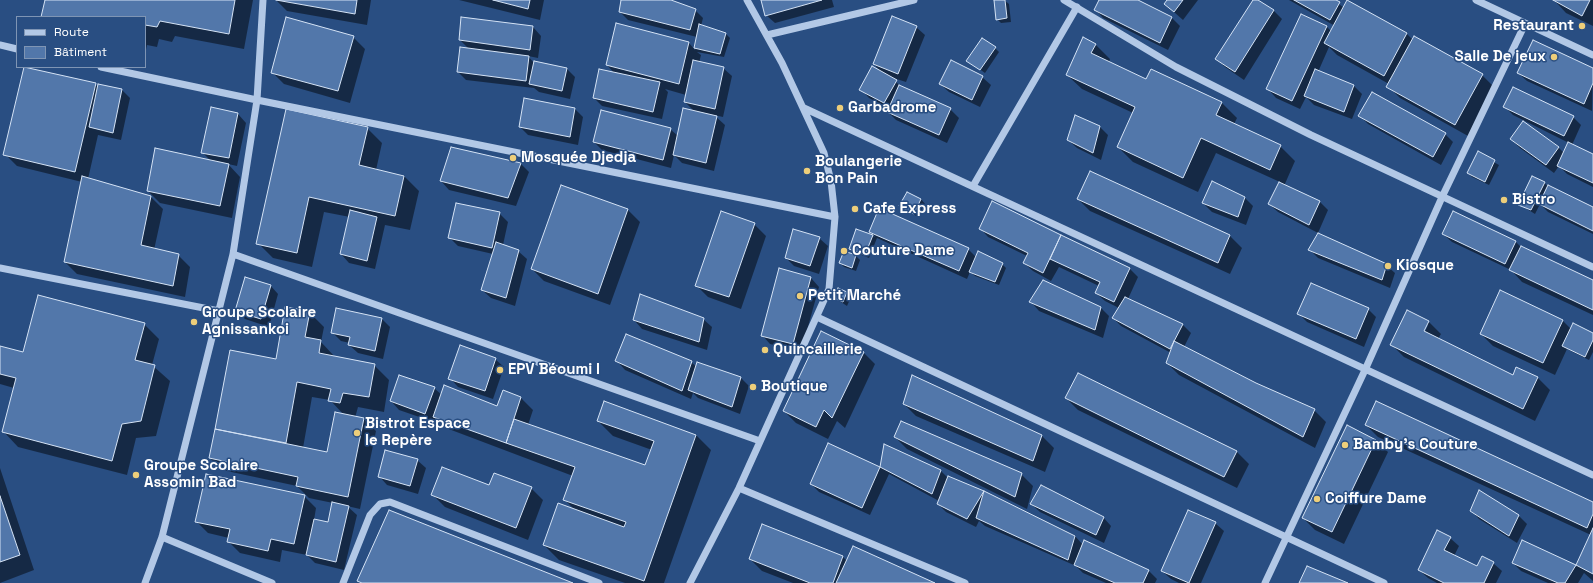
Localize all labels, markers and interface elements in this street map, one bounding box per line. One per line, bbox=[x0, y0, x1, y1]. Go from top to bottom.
legend bbox=[16, 16, 146, 68]
place label: Restaurant bbox=[1493, 17, 1574, 35]
marker: Restaurant bbox=[1577, 21, 1587, 31]
text: Route bbox=[54, 24, 89, 40]
text: Bâtiment bbox=[54, 44, 107, 60]
place label: Salle De jeux bbox=[1455, 48, 1546, 66]
marker: Salle De jeux bbox=[1549, 52, 1559, 62]
place label: Garbadrome bbox=[848, 99, 937, 117]
marker: Garbadrome bbox=[835, 103, 845, 113]
place label: Mosquée Djedja bbox=[521, 149, 636, 167]
marker: Mosquée Djedja bbox=[508, 153, 518, 163]
place label: Boulangerie Bon Pain bbox=[815, 153, 902, 188]
marker: Boulangerie Bon Pain bbox=[802, 166, 812, 176]
place label: Bistro bbox=[1512, 191, 1555, 209]
marker: Bistro bbox=[1499, 195, 1509, 205]
place label: Cafe Express bbox=[863, 200, 956, 218]
marker: Cafe Express bbox=[850, 204, 860, 214]
place label: Couture Dame bbox=[852, 242, 954, 260]
marker: Couture Dame bbox=[839, 246, 849, 256]
place label: Kiosque bbox=[1396, 257, 1454, 275]
marker: Kiosque bbox=[1383, 261, 1393, 271]
place label: Petit Marché bbox=[808, 287, 901, 305]
marker: Petit Marché bbox=[795, 291, 805, 301]
place label: Groupe Scolaire Agnissankoi bbox=[202, 304, 316, 339]
marker: Groupe Scolaire Agnissankoi bbox=[189, 317, 199, 327]
place label: Quincaillerie bbox=[773, 341, 862, 359]
marker: Quincaillerie bbox=[760, 345, 770, 355]
place label: EPV Béoumi I bbox=[508, 361, 600, 379]
marker: EPV Béoumi I bbox=[495, 365, 505, 375]
place label: Boutique bbox=[761, 378, 828, 396]
marker: Boutique bbox=[748, 382, 758, 392]
place label: Bistrot Espace le Repère bbox=[365, 415, 470, 450]
marker: Bistrot Espace le Repère bbox=[352, 428, 362, 438]
place label: Bamby's Couture bbox=[1353, 436, 1478, 454]
marker: Bamby's Couture bbox=[1340, 440, 1350, 450]
place label: Groupe Scolaire Assomin Bad bbox=[144, 457, 258, 492]
marker: Groupe Scolaire Assomin Bad bbox=[131, 470, 141, 480]
place label: Coiffure Dame bbox=[1325, 490, 1427, 508]
marker: Coiffure Dame bbox=[1312, 494, 1322, 504]

